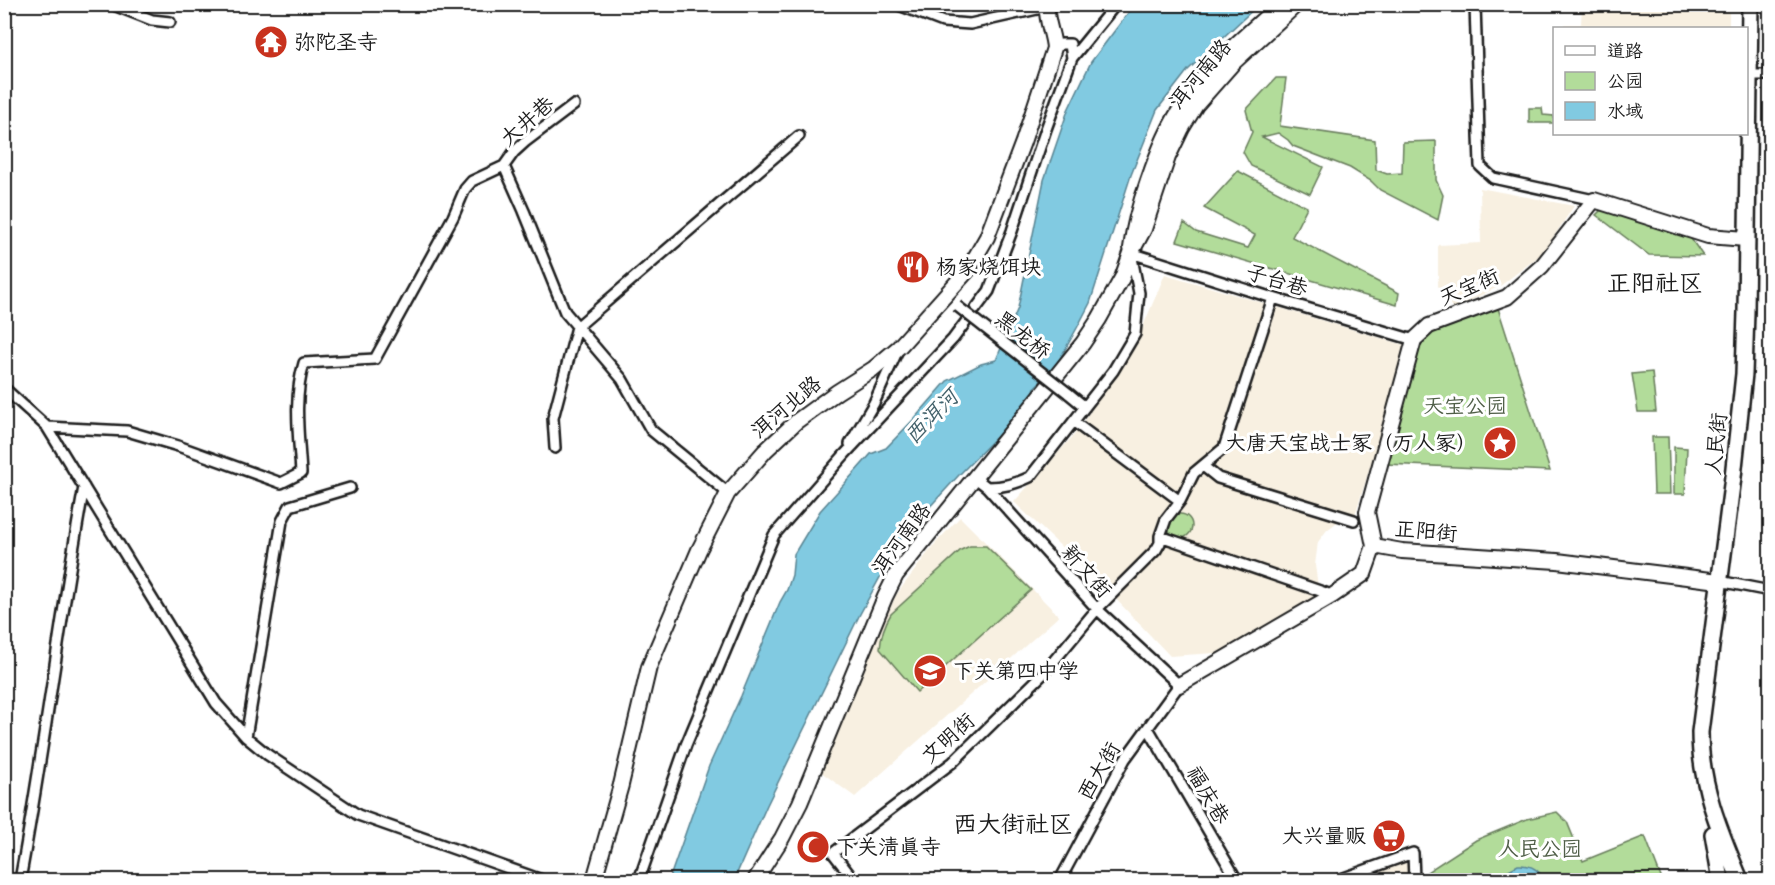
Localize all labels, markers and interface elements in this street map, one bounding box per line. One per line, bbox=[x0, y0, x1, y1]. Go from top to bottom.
temple icon: 弥陀圣寺 bbox=[253, 24, 289, 60]
place label: 弥陀圣寺 bbox=[294, 27, 378, 60]
legend bbox=[1553, 27, 1748, 135]
street label: 洱河南路 bbox=[1162, 32, 1241, 118]
text: 道路 bbox=[1607, 38, 1643, 67]
text: 公园 bbox=[1607, 68, 1643, 97]
street label: 大井巷 bbox=[493, 89, 563, 155]
text: 水域 bbox=[1607, 98, 1643, 127]
restaurant icon: 杨家烧饵块 bbox=[895, 249, 931, 285]
place label: 杨家烧饵块 bbox=[936, 252, 1041, 285]
street label: 子台巷 bbox=[1242, 256, 1312, 306]
street label: 天宝街 bbox=[1434, 261, 1505, 316]
district label: 正阳社区 bbox=[1607, 265, 1703, 304]
street label: 黑龙桥 bbox=[987, 304, 1057, 369]
street label: 洱河北路 bbox=[744, 369, 830, 448]
water label: 西洱河 bbox=[897, 380, 970, 454]
park label: 天宝公园 bbox=[1423, 391, 1507, 424]
street label: 人民街 bbox=[1698, 411, 1737, 477]
place icon: 大唐天宝战士冢（万人冢） bbox=[1482, 425, 1518, 461]
place label: 大唐天宝战士冢（万人冢） bbox=[1225, 428, 1477, 461]
street label: 洱河南路 bbox=[864, 496, 940, 584]
street label: 正阳街 bbox=[1393, 513, 1459, 552]
street label: 新文街 bbox=[1053, 538, 1119, 606]
school or university icon: 下关第四中学 bbox=[912, 653, 948, 689]
place label: 下关第四中学 bbox=[953, 656, 1079, 689]
street label: 文明街 bbox=[915, 706, 983, 772]
street label: 西大街 bbox=[1070, 736, 1130, 807]
street label: 福庆巷 bbox=[1177, 760, 1237, 831]
district label: 西大街社区 bbox=[953, 806, 1073, 845]
supermarket icon: 大兴量贩 bbox=[1371, 818, 1407, 854]
place label: 大兴量贩 bbox=[1282, 821, 1366, 854]
mosque icon: 下关清真寺 bbox=[795, 829, 831, 865]
place label: 下关清真寺 bbox=[836, 832, 941, 865]
park label: 人民公园 bbox=[1498, 834, 1582, 867]

